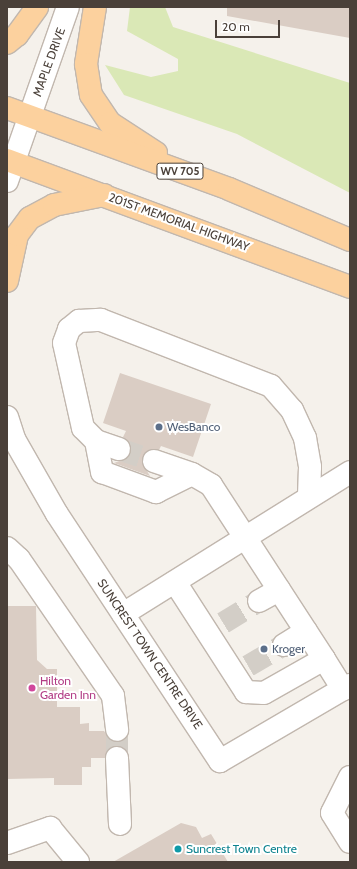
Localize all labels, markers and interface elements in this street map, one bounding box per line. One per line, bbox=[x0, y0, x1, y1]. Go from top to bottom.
scale bar bbox=[217, 12, 282, 38]
text: 20 m bbox=[222, 19, 250, 34]
street label: MAPLE DRIVE bbox=[30, 26, 68, 98]
road number: WV 705 bbox=[156, 162, 204, 180]
street label: 201ST MEMORIAL HIGHWAY bbox=[107, 190, 251, 254]
place label: WesBanco bbox=[167, 420, 220, 434]
marker: WesBanco bbox=[154, 422, 164, 432]
street label: SUNCREST TOWN CENTRE DRIVE bbox=[94, 576, 206, 732]
place label: Kroger bbox=[272, 642, 305, 656]
marker: Kroger bbox=[259, 644, 269, 654]
place label: Hilton Garden Inn bbox=[40, 674, 96, 702]
marker: Hilton Garden Inn bbox=[27, 683, 37, 693]
place label: Suncrest Town Centre bbox=[186, 842, 297, 856]
marker: Suncrest Town Centre bbox=[173, 844, 183, 854]

